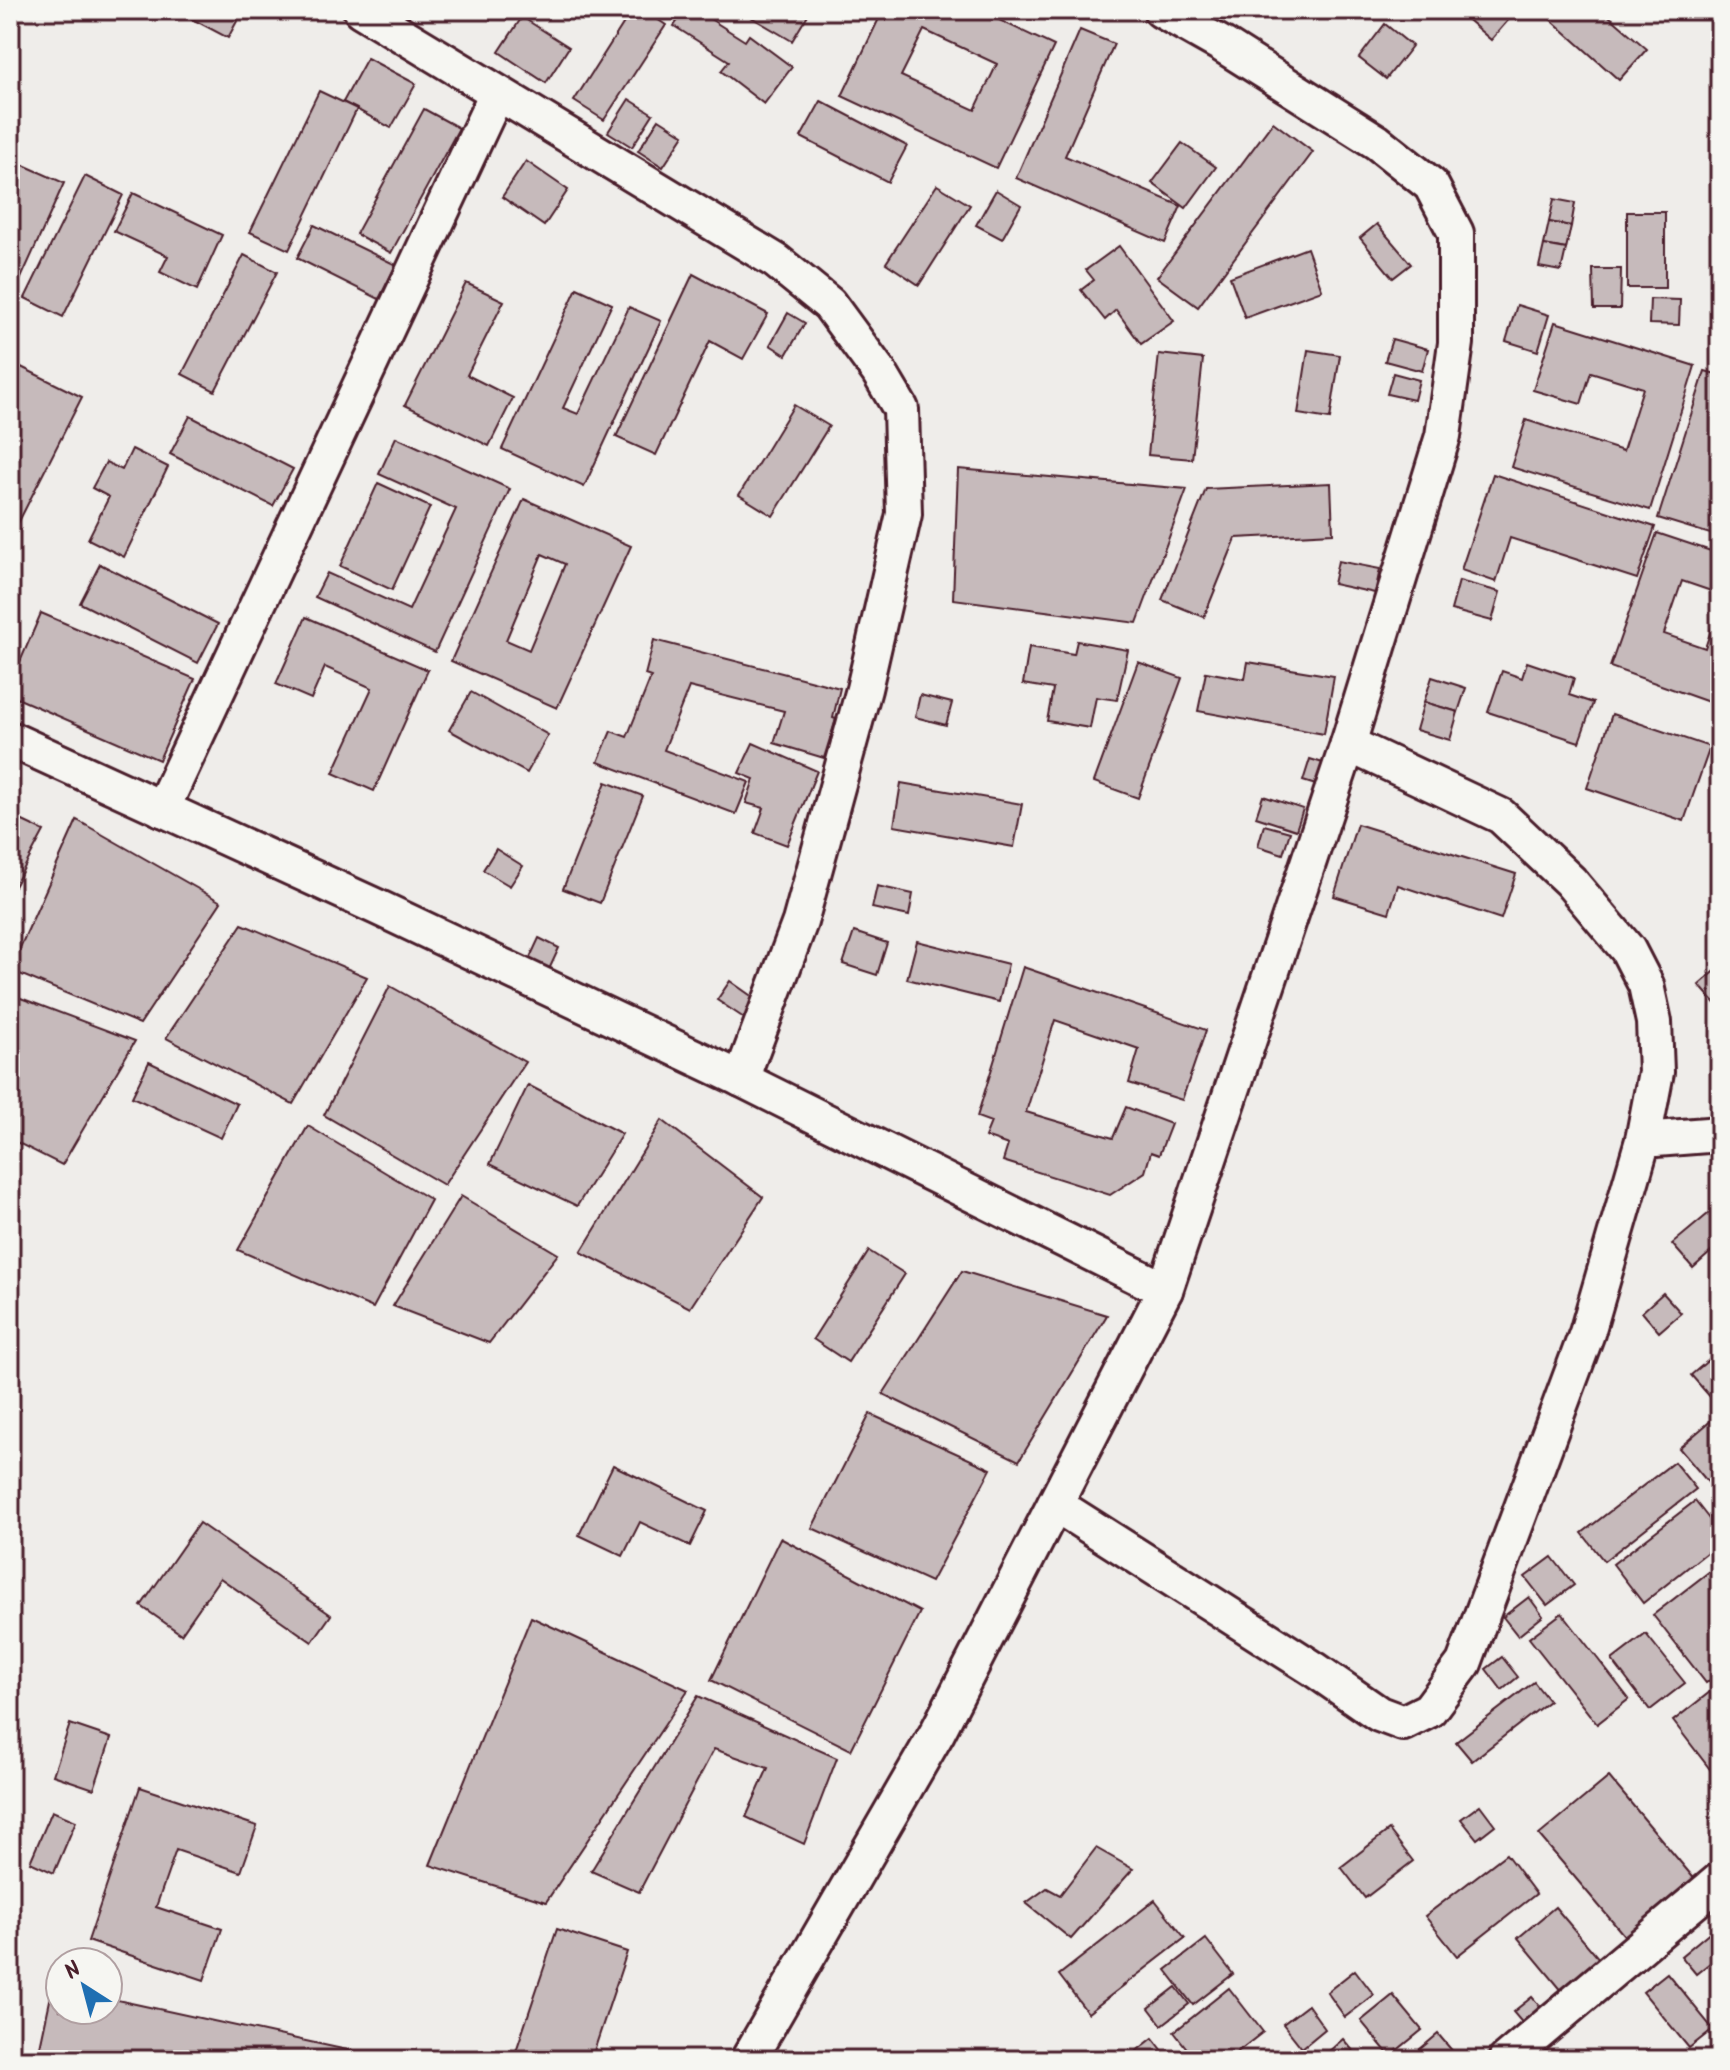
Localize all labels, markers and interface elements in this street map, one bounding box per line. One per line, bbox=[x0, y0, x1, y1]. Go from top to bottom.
north arrow bbox=[44, 1946, 124, 2026]
text: N bbox=[58, 1954, 90, 1990]

